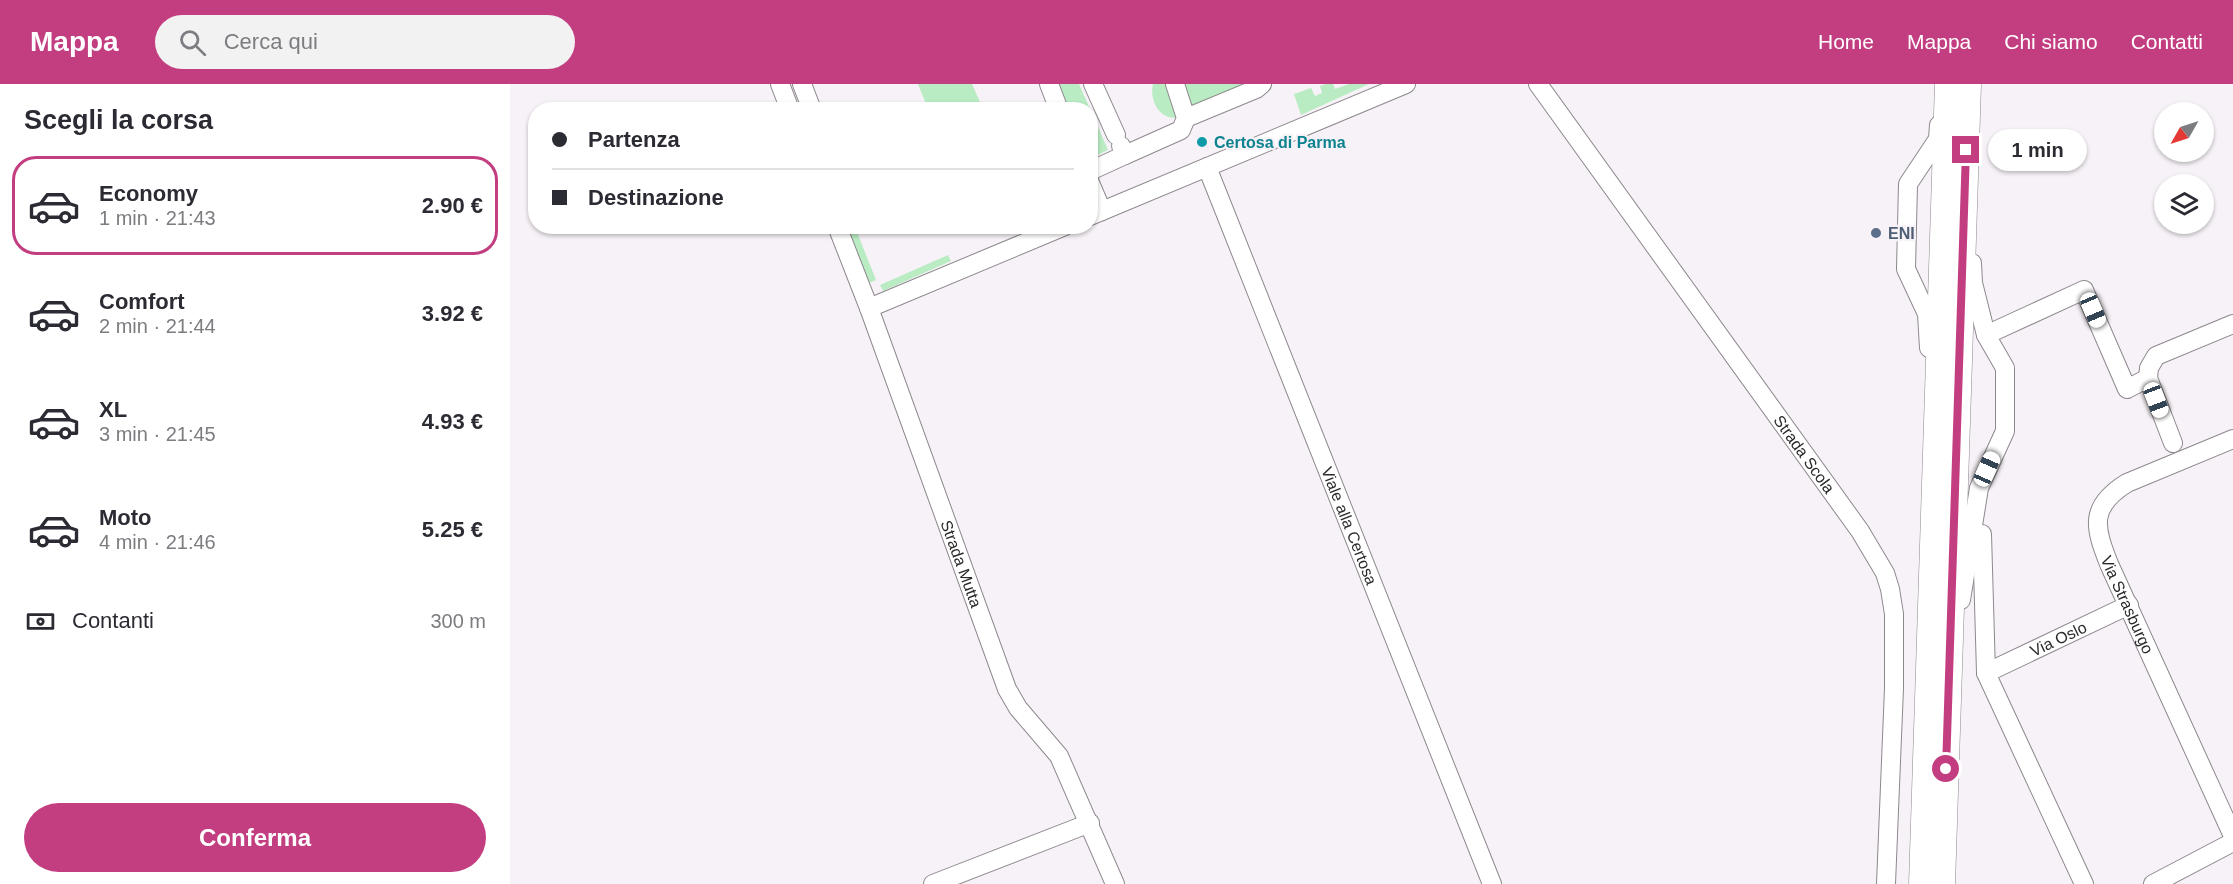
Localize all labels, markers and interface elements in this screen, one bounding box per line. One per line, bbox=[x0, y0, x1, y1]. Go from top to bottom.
search box bbox=[155, 15, 575, 69]
text: Mappa bbox=[30, 26, 119, 57]
icon: search bbox=[176, 26, 209, 59]
text: Cerca qui bbox=[224, 29, 318, 54]
text: Home bbox=[1818, 30, 1874, 53]
text: Mappa bbox=[1907, 30, 1971, 53]
text: Chi siamo bbox=[2004, 30, 2098, 53]
text: Contatti bbox=[2131, 30, 2203, 53]
north arrow bbox=[2154, 102, 2214, 162]
map controls bbox=[2154, 102, 2214, 234]
text: Scegli la corsa bbox=[24, 105, 213, 135]
text: Partenza bbox=[588, 127, 680, 152]
callout: 1 min bbox=[1987, 129, 2086, 171]
place label: Certosa di Parma bbox=[1214, 134, 1346, 151]
marker: Certosa di Parma bbox=[1195, 135, 1209, 149]
route end bbox=[1952, 136, 1979, 163]
text: 1 min bbox=[2011, 139, 2064, 161]
button: layers bbox=[2154, 174, 2214, 234]
icon: car bbox=[27, 179, 81, 233]
text: Economy bbox=[99, 181, 198, 206]
text: Destinazione bbox=[588, 185, 724, 210]
text: 2.90 € bbox=[422, 193, 483, 218]
text: 1 min · 21:43 bbox=[99, 207, 216, 229]
place label: ENI bbox=[1888, 225, 1915, 242]
marker: ENI bbox=[1869, 226, 1883, 240]
icon: car bbox=[27, 287, 81, 341]
text: Comfort bbox=[99, 289, 185, 314]
car bbox=[2078, 290, 2108, 330]
text: 3.92 € bbox=[422, 301, 483, 326]
text: 2 min · 21:44 bbox=[99, 315, 216, 337]
car bbox=[2141, 380, 2171, 420]
icon: car bbox=[27, 395, 81, 449]
text: XL bbox=[99, 397, 127, 422]
text: 4.93 € bbox=[422, 409, 483, 434]
street label: Strada Scola bbox=[1771, 412, 1838, 496]
text: 3 min · 21:45 bbox=[99, 423, 216, 445]
car bbox=[1971, 449, 2003, 489]
street label: Viale alla Certosa bbox=[1319, 464, 1381, 587]
icon: car bbox=[27, 503, 81, 557]
text: Moto bbox=[99, 505, 152, 530]
text: 5.25 € bbox=[422, 517, 483, 542]
street label: Strada Mutta bbox=[938, 518, 985, 610]
text: 4 min · 21:46 bbox=[99, 531, 216, 553]
street label: Via Strasburgo bbox=[2098, 553, 2157, 656]
icon: cash bbox=[24, 605, 57, 638]
text: Contanti bbox=[72, 608, 154, 633]
text: 300 m bbox=[430, 610, 486, 632]
street label: Via Oslo bbox=[2027, 618, 2089, 659]
route start bbox=[1932, 755, 1959, 782]
button: Conferma bbox=[24, 803, 486, 872]

